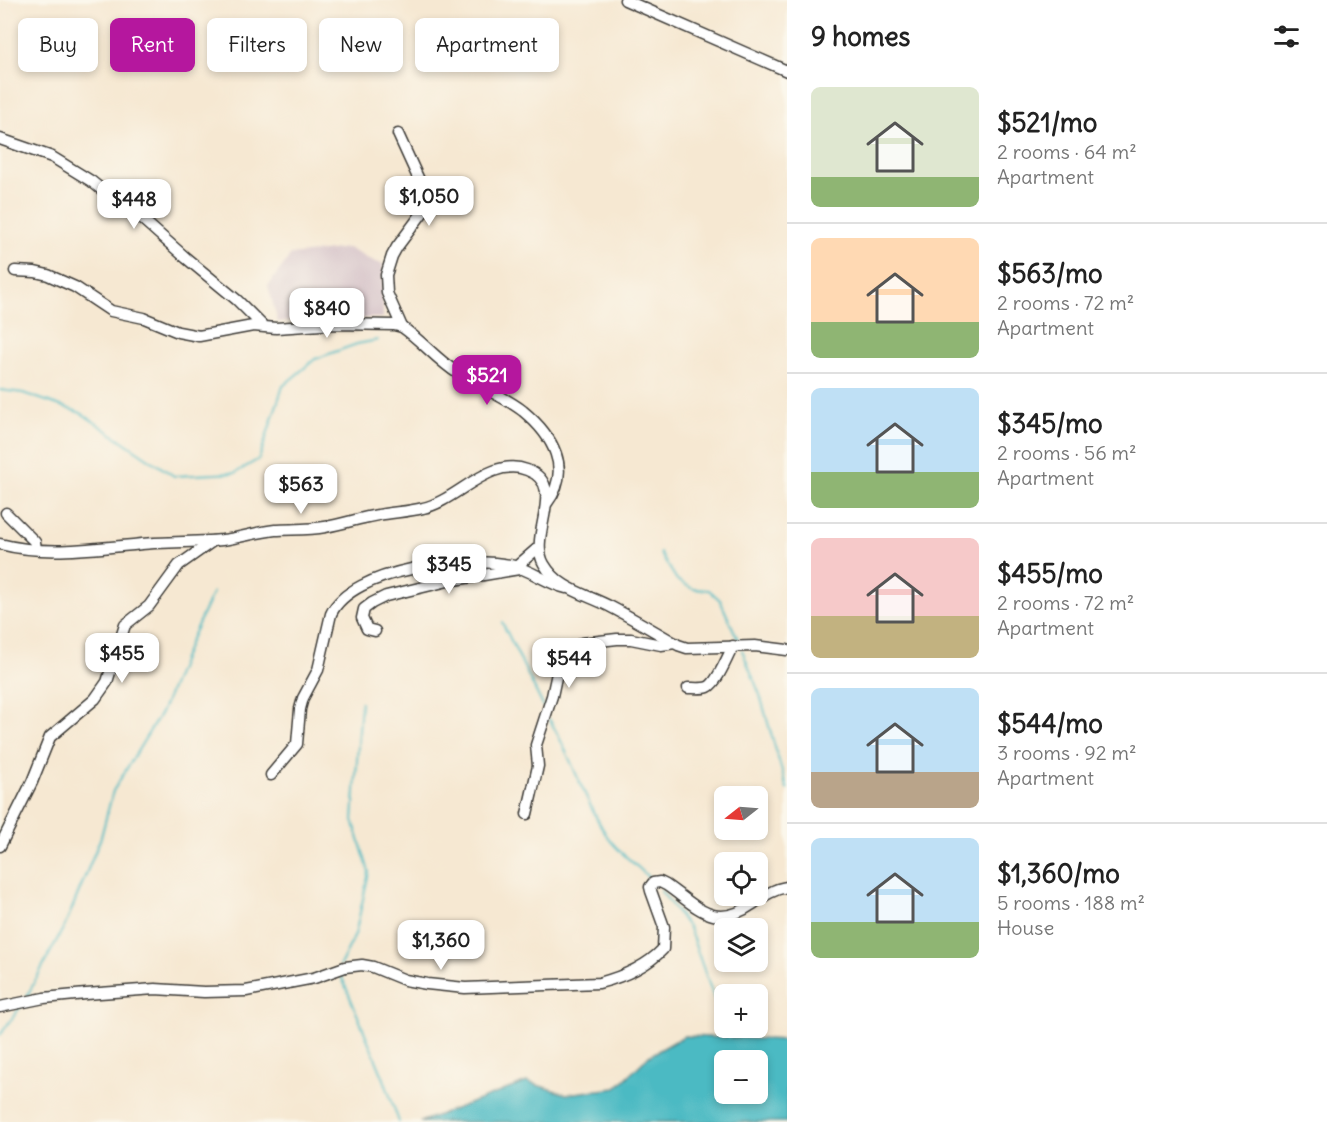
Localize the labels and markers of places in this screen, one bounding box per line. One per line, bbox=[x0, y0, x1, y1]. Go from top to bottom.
pin: $1,050 bbox=[380, 176, 478, 227]
pin: $448 bbox=[98, 179, 170, 230]
pin: $840 bbox=[291, 288, 363, 339]
pin: $521 bbox=[451, 355, 523, 406]
pin: $563 bbox=[265, 464, 337, 515]
pin: $345 bbox=[413, 544, 485, 595]
pin: $455 bbox=[86, 633, 158, 684]
pin: $544 bbox=[533, 638, 605, 689]
pin: $1,360 bbox=[392, 920, 490, 971]

